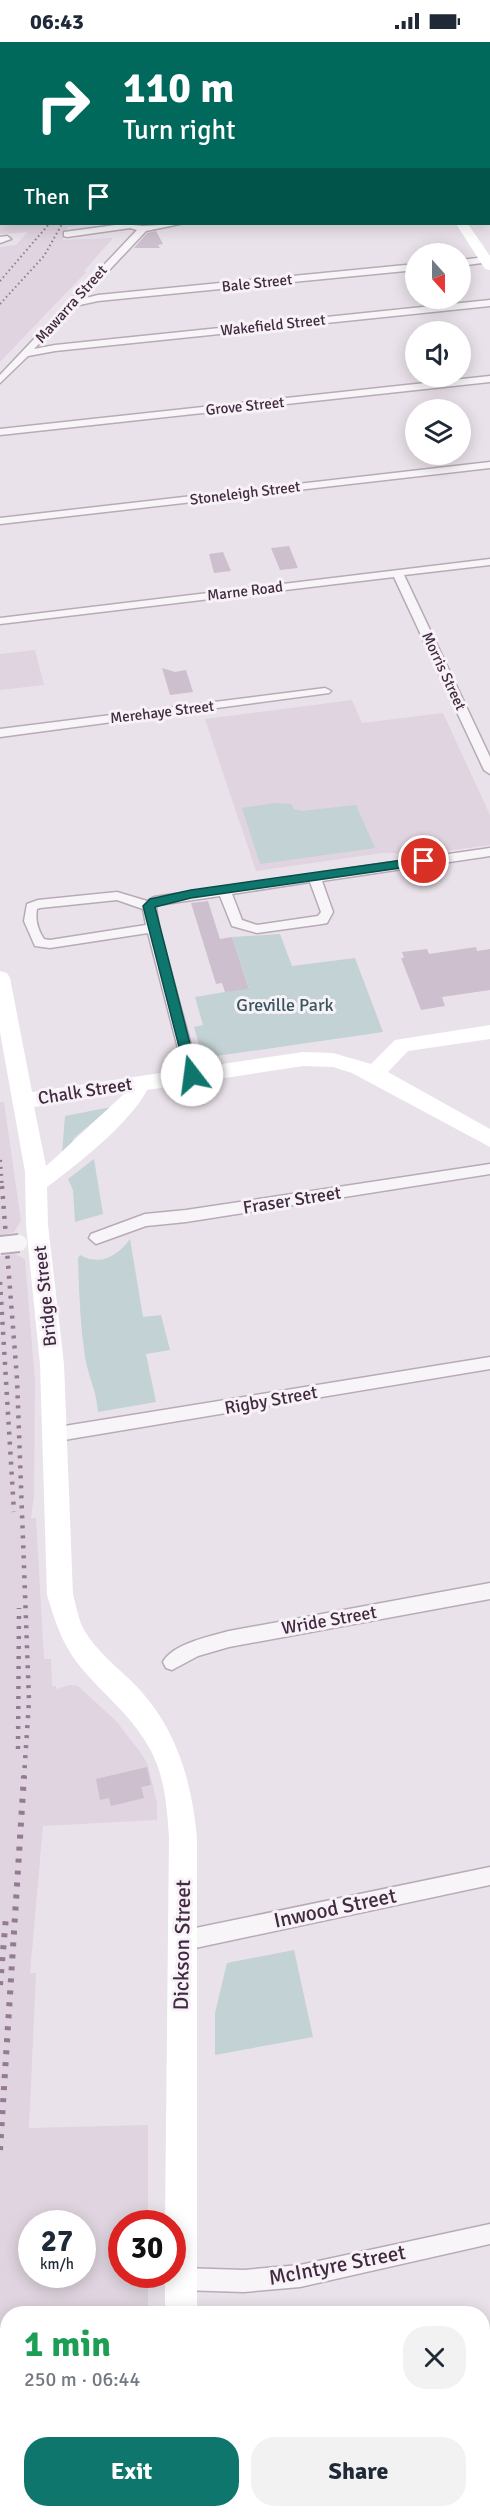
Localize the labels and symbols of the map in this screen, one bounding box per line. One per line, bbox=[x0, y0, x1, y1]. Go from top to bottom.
north arrow bbox=[405, 243, 471, 309]
street label: Mawarra Street bbox=[31, 261, 111, 347]
street label: Bale Street bbox=[221, 270, 293, 296]
street label: Wakefield Street bbox=[220, 311, 326, 339]
street label: Grove Street bbox=[205, 393, 285, 419]
street label: Stoneleigh Street bbox=[189, 477, 301, 509]
street label: Marne Road bbox=[206, 577, 284, 605]
street label: Morris Street bbox=[418, 629, 470, 713]
street label: Merehaye Street bbox=[109, 697, 215, 727]
pin bbox=[398, 835, 449, 886]
park label: Greville Park bbox=[236, 994, 334, 1016]
position arrow bbox=[160, 1043, 224, 1107]
street label: Chalk Street bbox=[36, 1073, 134, 1109]
street label: Fraser Street bbox=[241, 1181, 343, 1219]
street label: Bridge Street bbox=[29, 1244, 61, 1348]
street label: Rigby Street bbox=[223, 1381, 319, 1419]
street label: Wride Street bbox=[280, 1601, 378, 1639]
street label: Dickson Street bbox=[168, 1879, 196, 2011]
street label: Inwood Street bbox=[271, 1882, 399, 1934]
speed limit sign: 30 bbox=[108, 2210, 186, 2288]
street label: McIntyre Street bbox=[266, 2239, 408, 2291]

